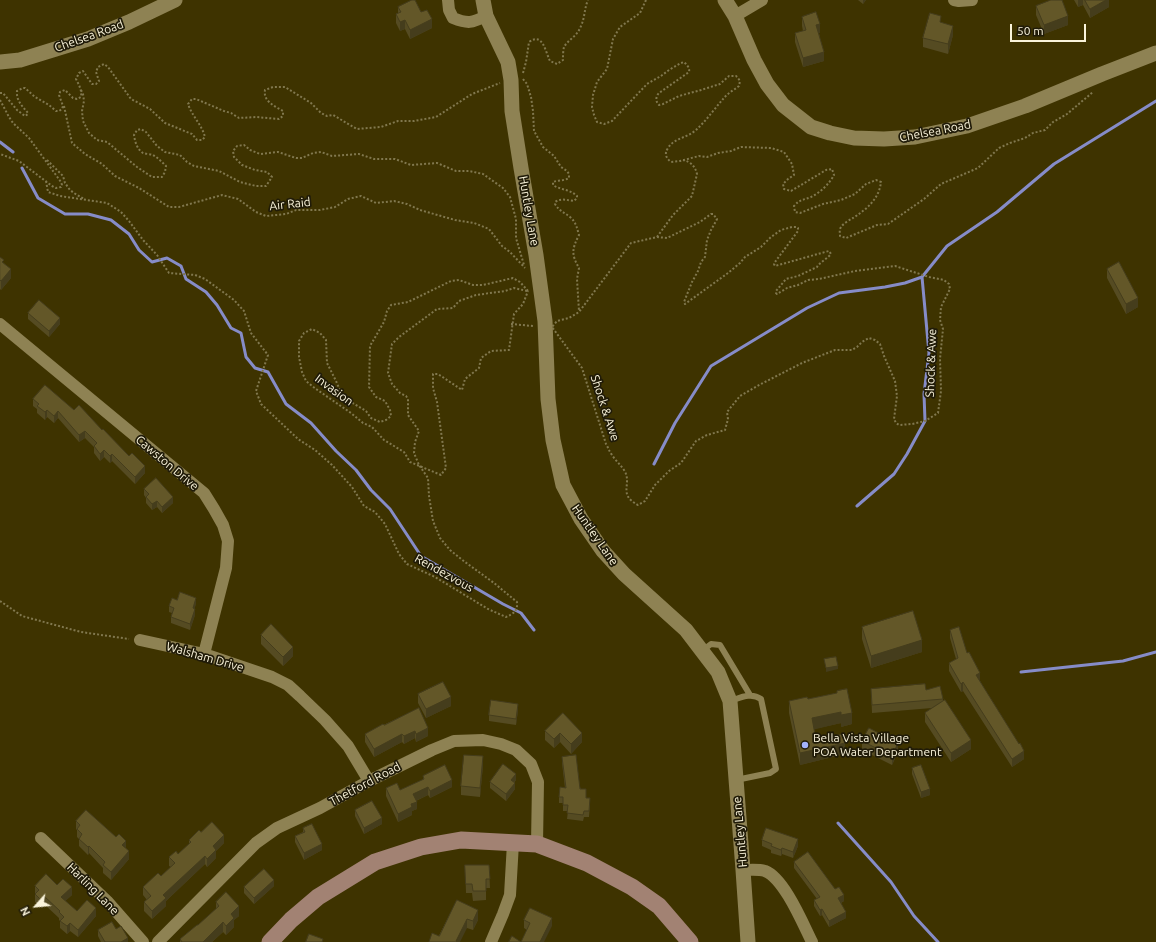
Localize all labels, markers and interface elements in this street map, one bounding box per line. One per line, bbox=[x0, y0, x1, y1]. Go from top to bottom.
scale bar bbox=[1012, 16, 1088, 42]
street label: Chelsea Road bbox=[53, 17, 125, 55]
text: 50 m bbox=[1017, 24, 1044, 37]
street label: Chelsea Road bbox=[898, 117, 972, 145]
street label: Huntley Lane bbox=[516, 175, 542, 247]
street label: Air Raid bbox=[269, 195, 311, 213]
street label: Shock & Awe bbox=[923, 328, 939, 398]
street label: Invasion bbox=[312, 371, 356, 409]
street label: Shock & Awe bbox=[588, 373, 622, 443]
street label: Cawston Drive bbox=[133, 433, 201, 493]
street label: Huntley Lane bbox=[569, 502, 621, 568]
street label: Rendezvous bbox=[412, 551, 476, 595]
street label: Walsham Drive bbox=[165, 639, 245, 675]
place label: Bella Vista Village POA Water Department bbox=[813, 731, 942, 759]
marker: Bella Vista Village POA Water Department bbox=[800, 740, 810, 750]
street label: Thetford Road bbox=[327, 759, 403, 809]
street label: Huntley Lane bbox=[730, 796, 750, 868]
street label: Harling Lane bbox=[64, 860, 122, 918]
north arrow bbox=[16, 886, 56, 926]
text: N bbox=[18, 905, 33, 918]

